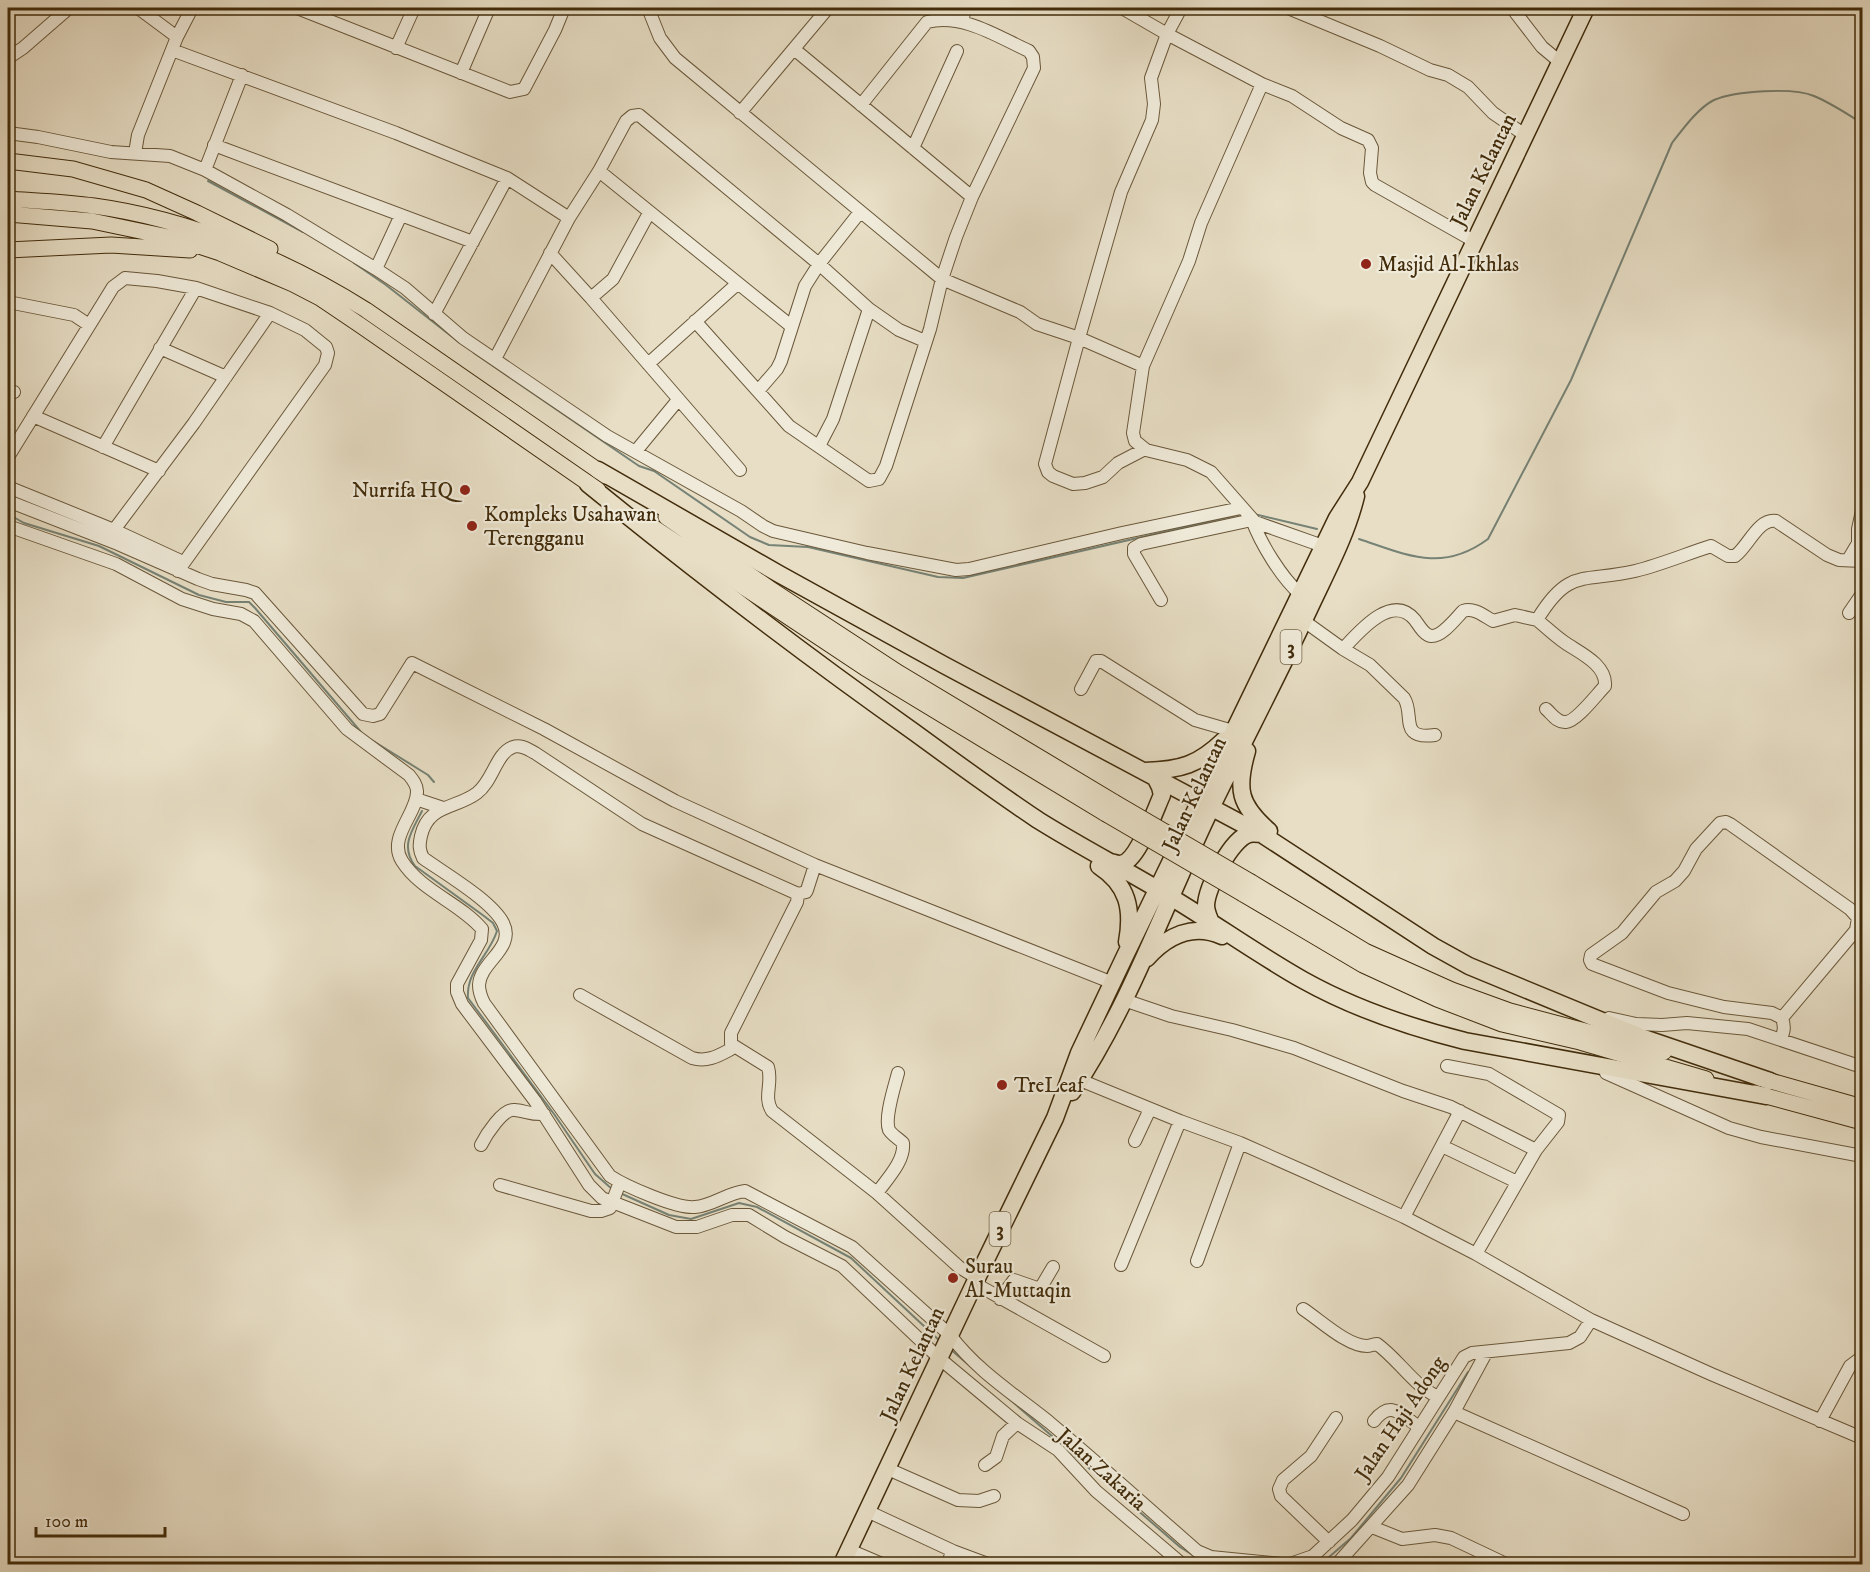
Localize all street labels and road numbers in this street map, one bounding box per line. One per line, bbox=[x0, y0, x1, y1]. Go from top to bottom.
street label: Jalan Kelantan bbox=[1444, 109, 1523, 233]
road number: 3 bbox=[1280, 630, 1302, 664]
street label: Jalan Kelantan bbox=[1156, 733, 1233, 858]
road number: 3 bbox=[990, 1212, 1010, 1246]
street label: Jalan Kelantan bbox=[874, 1303, 951, 1428]
street label: Jalan Haji Adong bbox=[1349, 1351, 1452, 1487]
street label: Jalan Zakaria bbox=[1050, 1421, 1152, 1517]

